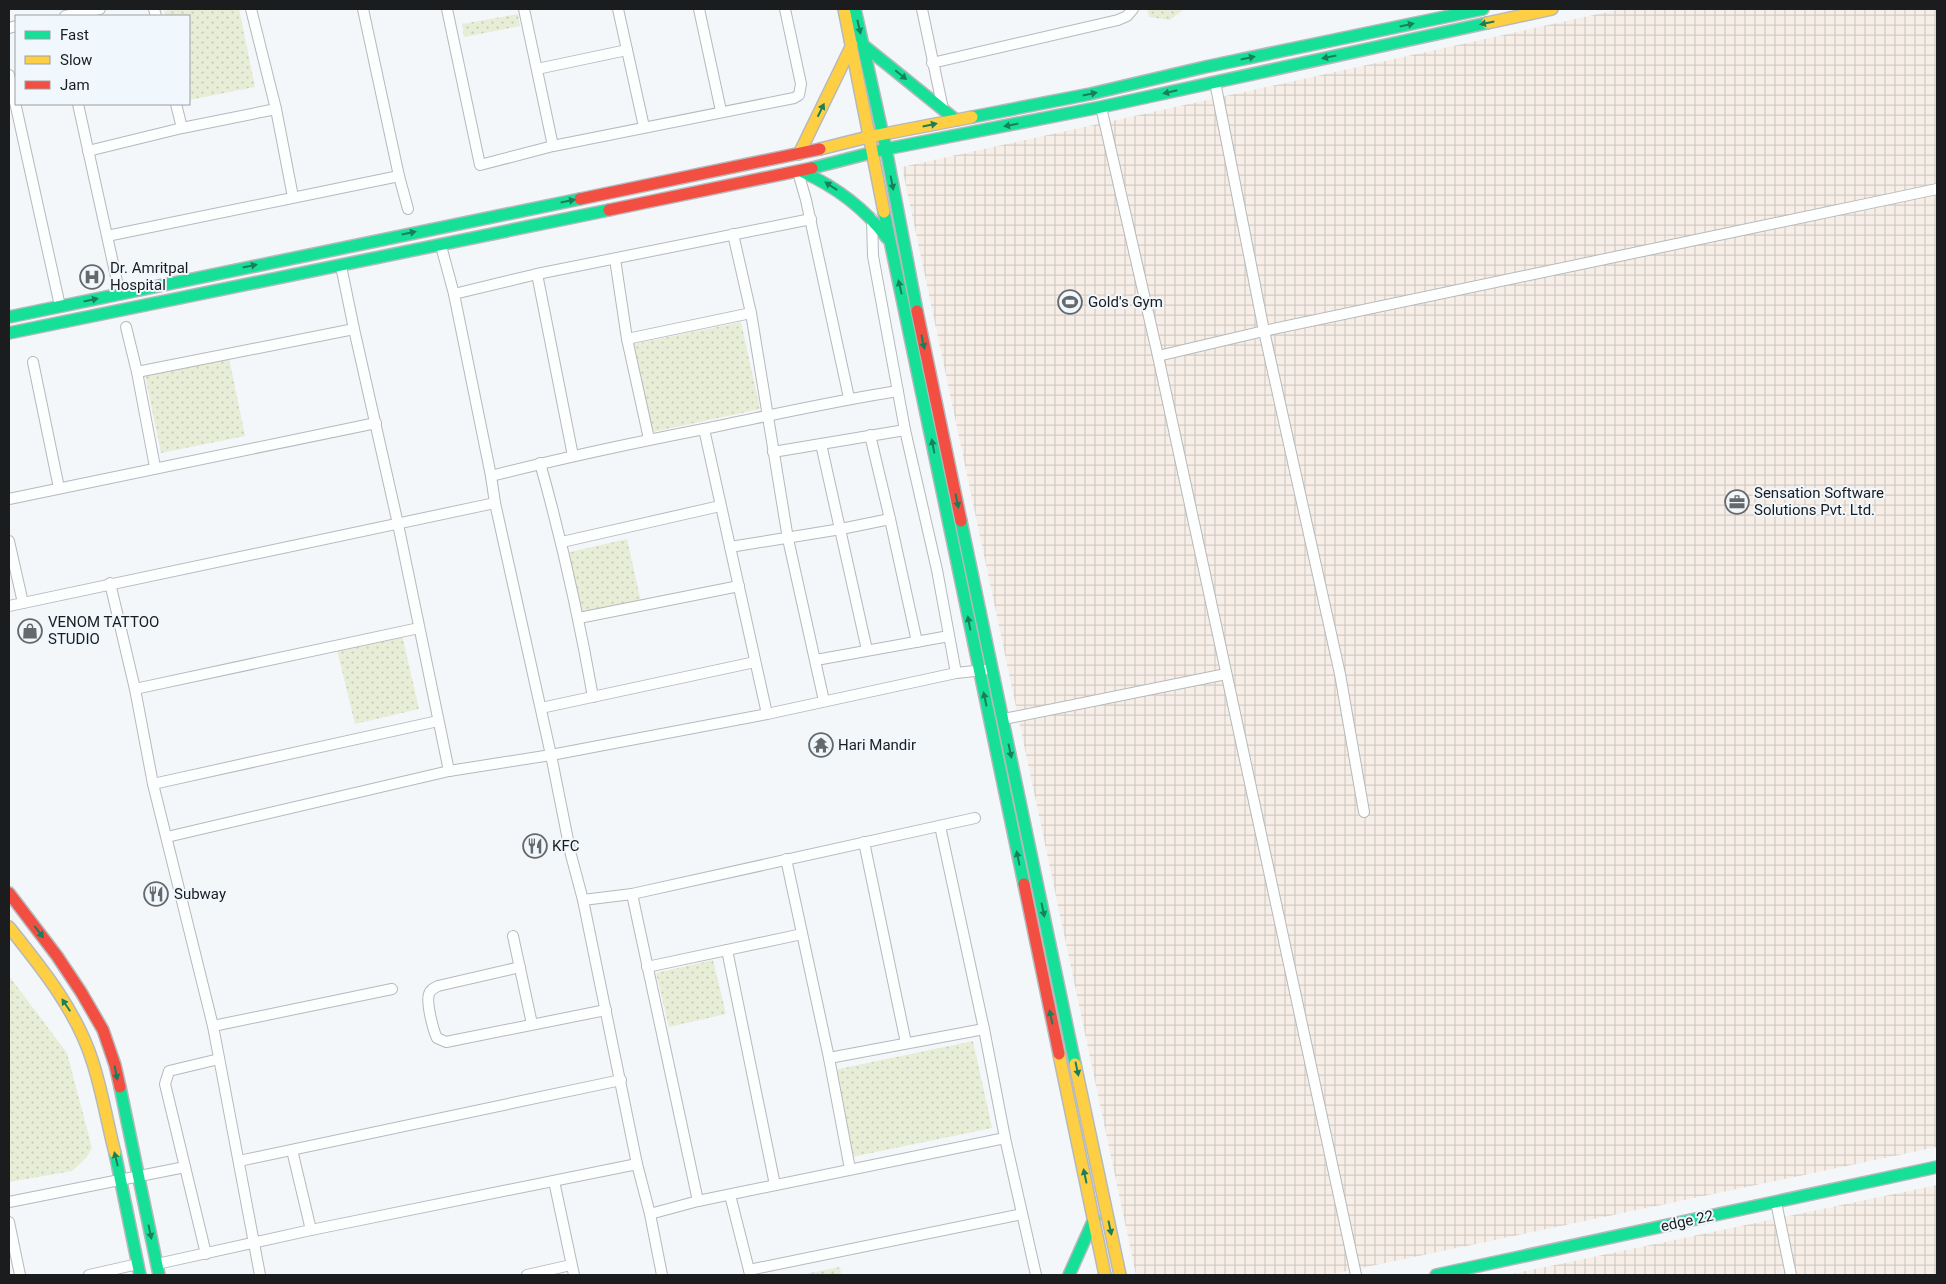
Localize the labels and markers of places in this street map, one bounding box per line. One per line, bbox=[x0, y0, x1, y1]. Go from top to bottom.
place label: Dr. Amritpal Hospital bbox=[110, 259, 189, 294]
hospital icon: Dr. Amritpal Hospital bbox=[79, 264, 105, 290]
sports icon: Gold's Gym bbox=[1057, 289, 1083, 315]
place label: Gold's Gym bbox=[1088, 293, 1163, 311]
place label: Sensation Software Solutions Pvt. Ltd. bbox=[1754, 484, 1884, 519]
office icon: Sensation Software Solutions Pvt. Ltd. bbox=[1724, 489, 1750, 515]
place label: VENOM TATTOO STUDIO bbox=[48, 613, 159, 648]
shop icon: VENOM TATTOO STUDIO bbox=[17, 618, 43, 644]
temple icon: Hari Mandir bbox=[808, 732, 834, 758]
place label: Hari Mandir bbox=[838, 736, 916, 754]
restaurant icon: KFC bbox=[522, 833, 548, 859]
place label: KFC bbox=[552, 837, 580, 855]
restaurant icon: Subway bbox=[143, 881, 169, 907]
place label: Subway bbox=[174, 885, 226, 903]

